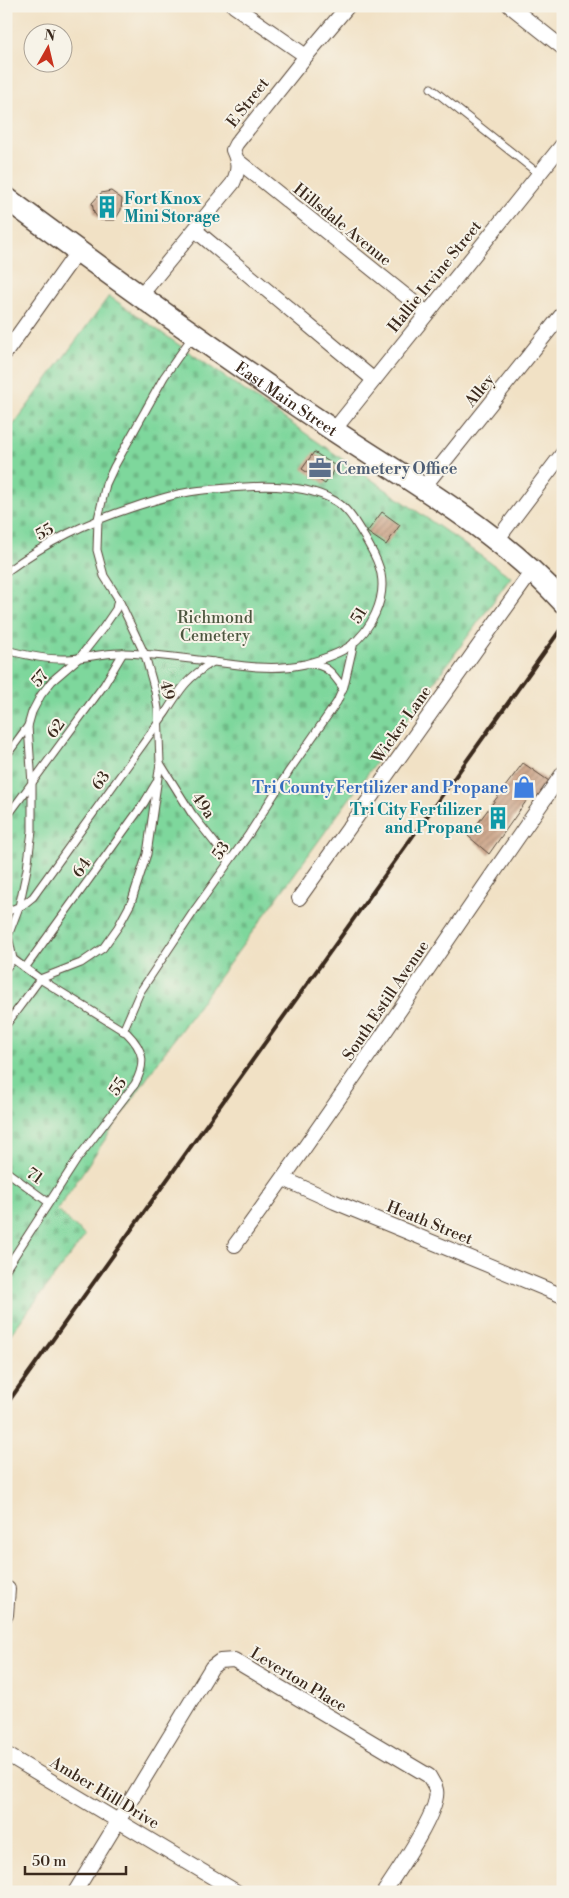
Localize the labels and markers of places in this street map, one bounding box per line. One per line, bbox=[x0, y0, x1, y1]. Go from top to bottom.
place label: Fort Knox Mini Storage bbox=[124, 189, 221, 227]
building icon: Fort Knox Mini Storage bbox=[94, 194, 120, 220]
office icon: Cemetery Office bbox=[307, 455, 333, 481]
place label: Cemetery Office bbox=[336, 459, 458, 479]
shop icon: Tri County Fertilizer and Propane bbox=[511, 774, 537, 800]
place label: Tri County Fertilizer and Propane bbox=[252, 778, 508, 798]
place label: Tri City Fertilizer and Propane bbox=[350, 800, 482, 838]
building icon: Tri City Fertilizer and Propane bbox=[485, 805, 511, 831]

